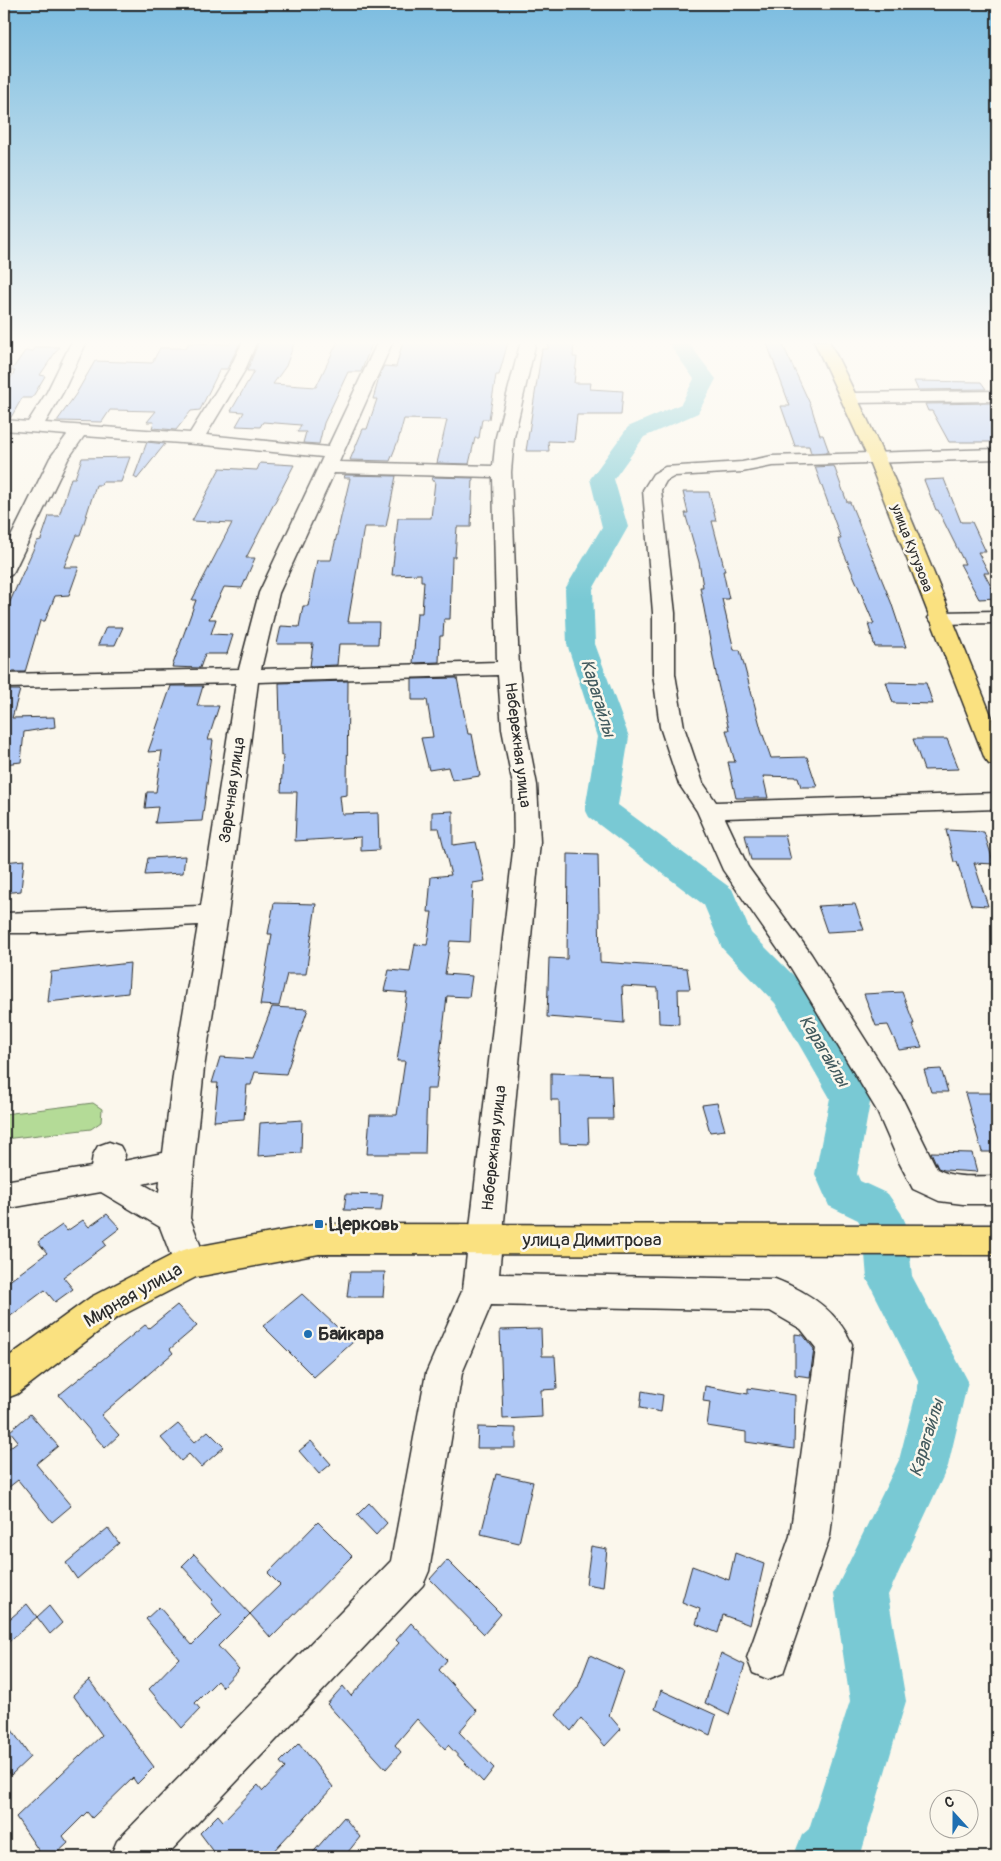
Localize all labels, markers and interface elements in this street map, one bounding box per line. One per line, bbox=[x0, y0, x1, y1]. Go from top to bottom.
street label: улица Кутузова bbox=[887, 501, 937, 594]
water label: Карагайлы bbox=[575, 656, 621, 741]
street label: Набережная улица bbox=[500, 681, 536, 809]
street label: Заречная улица bbox=[215, 736, 249, 844]
water label: Карагайлы bbox=[794, 1011, 855, 1092]
street label: Набережная улица bbox=[477, 1084, 511, 1212]
place label: Церковь bbox=[329, 1212, 399, 1236]
marker: Церковь bbox=[313, 1218, 325, 1230]
street label: улица Димитрова bbox=[521, 1228, 662, 1252]
street label: Мирная улица bbox=[79, 1257, 187, 1333]
place label: Байкара bbox=[318, 1322, 384, 1346]
marker: Байкара bbox=[302, 1328, 314, 1340]
water label: Карагайлы bbox=[904, 1395, 950, 1480]
north arrow bbox=[928, 1788, 978, 1838]
text: С bbox=[942, 1793, 957, 1812]

